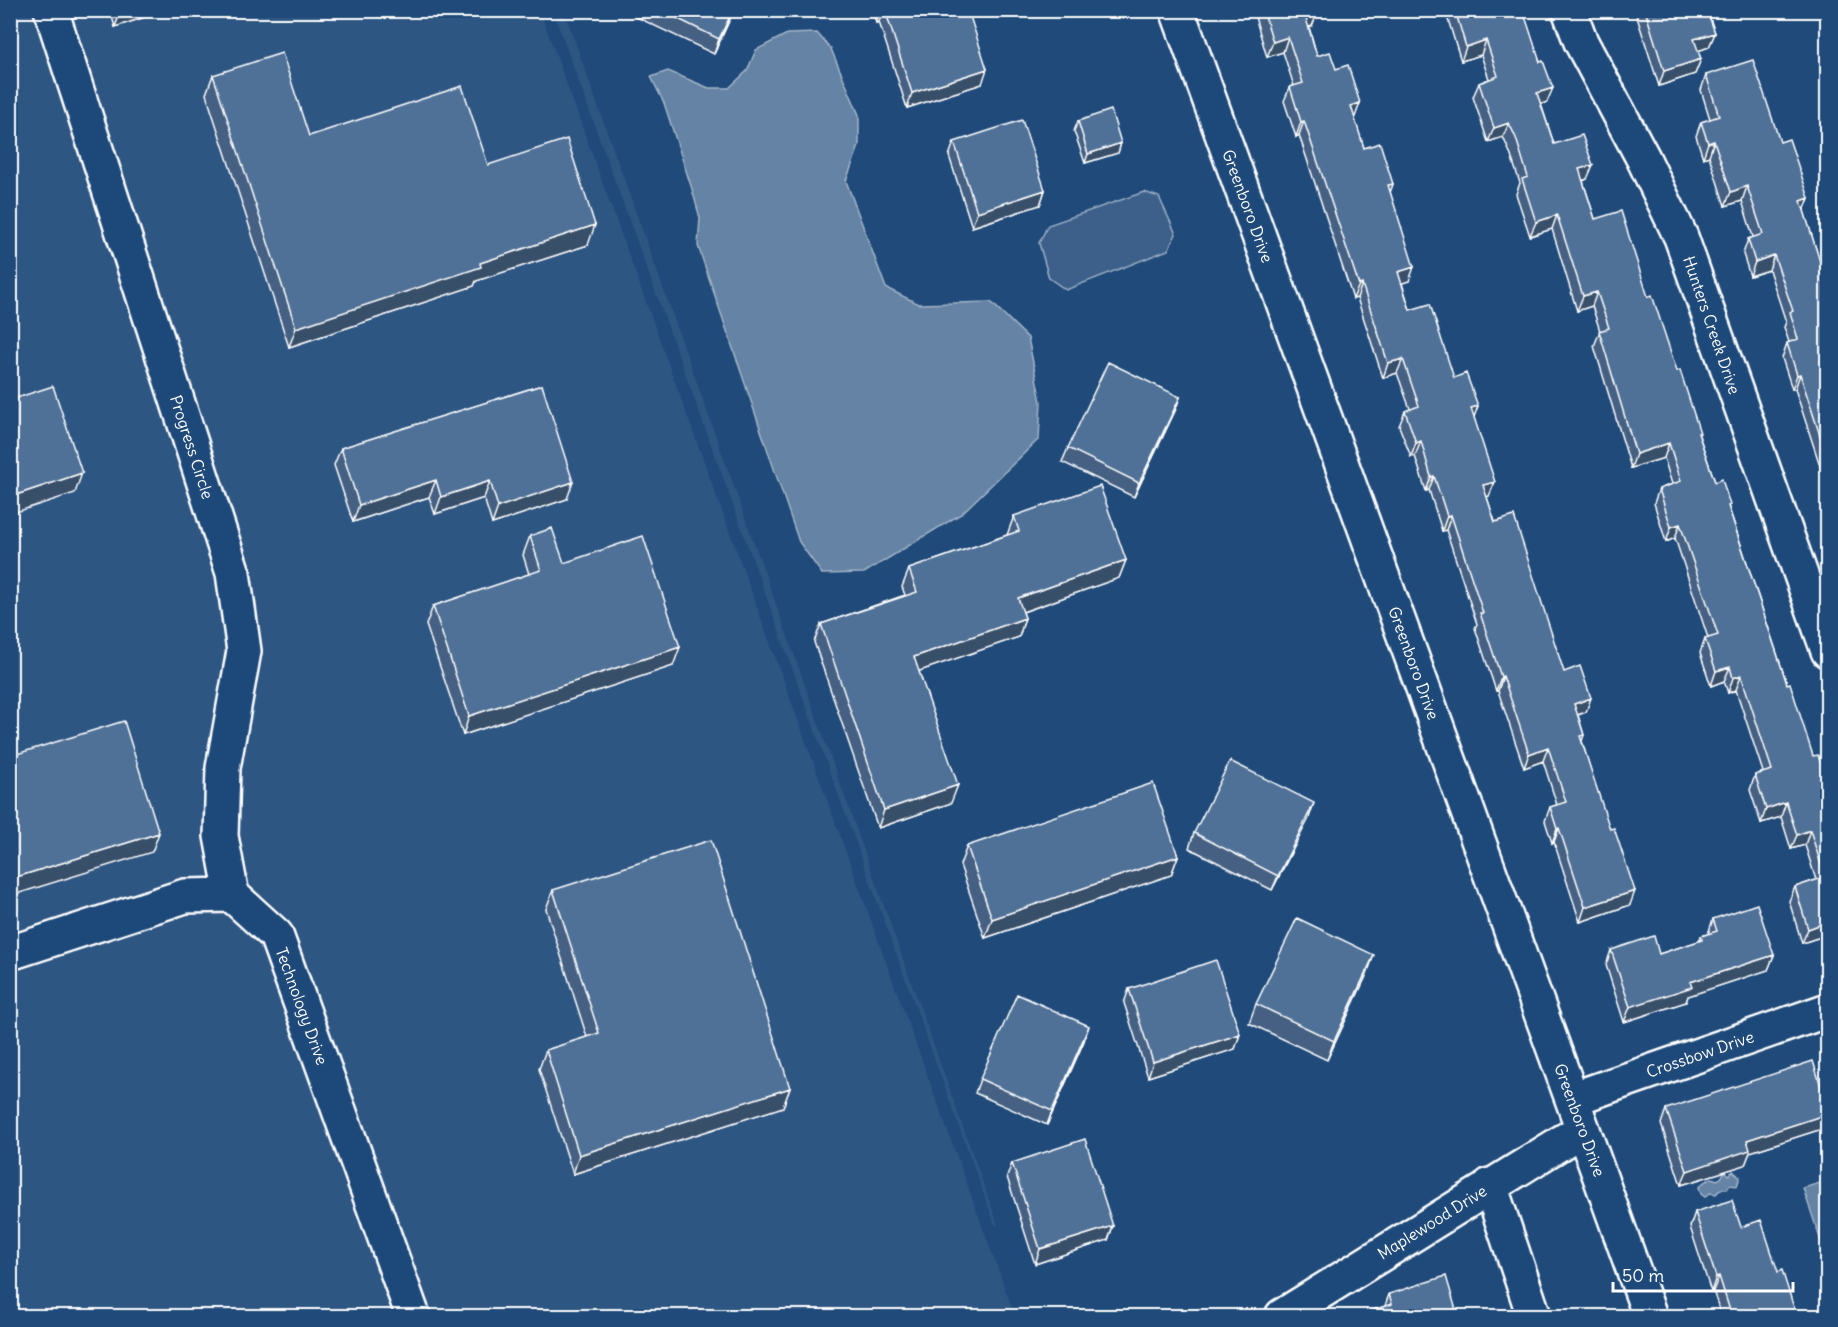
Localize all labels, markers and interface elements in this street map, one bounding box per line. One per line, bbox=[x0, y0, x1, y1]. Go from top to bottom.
street label: Greenboro Drive bbox=[1218, 147, 1278, 265]
street label: Hunters Creek Drive bbox=[1679, 253, 1745, 397]
street label: Progress Circle bbox=[166, 393, 218, 501]
street label: Greenboro Drive bbox=[1384, 604, 1444, 722]
street label: Technology Drive bbox=[271, 944, 333, 1068]
street label: Crossbow Drive bbox=[1644, 1026, 1756, 1082]
street label: Greenboro Drive bbox=[1550, 1061, 1610, 1179]
street label: Maplewood Drive bbox=[1374, 1180, 1490, 1264]
scale bar bbox=[1613, 1255, 1793, 1293]
text: 50 m bbox=[1622, 1264, 1664, 1287]

